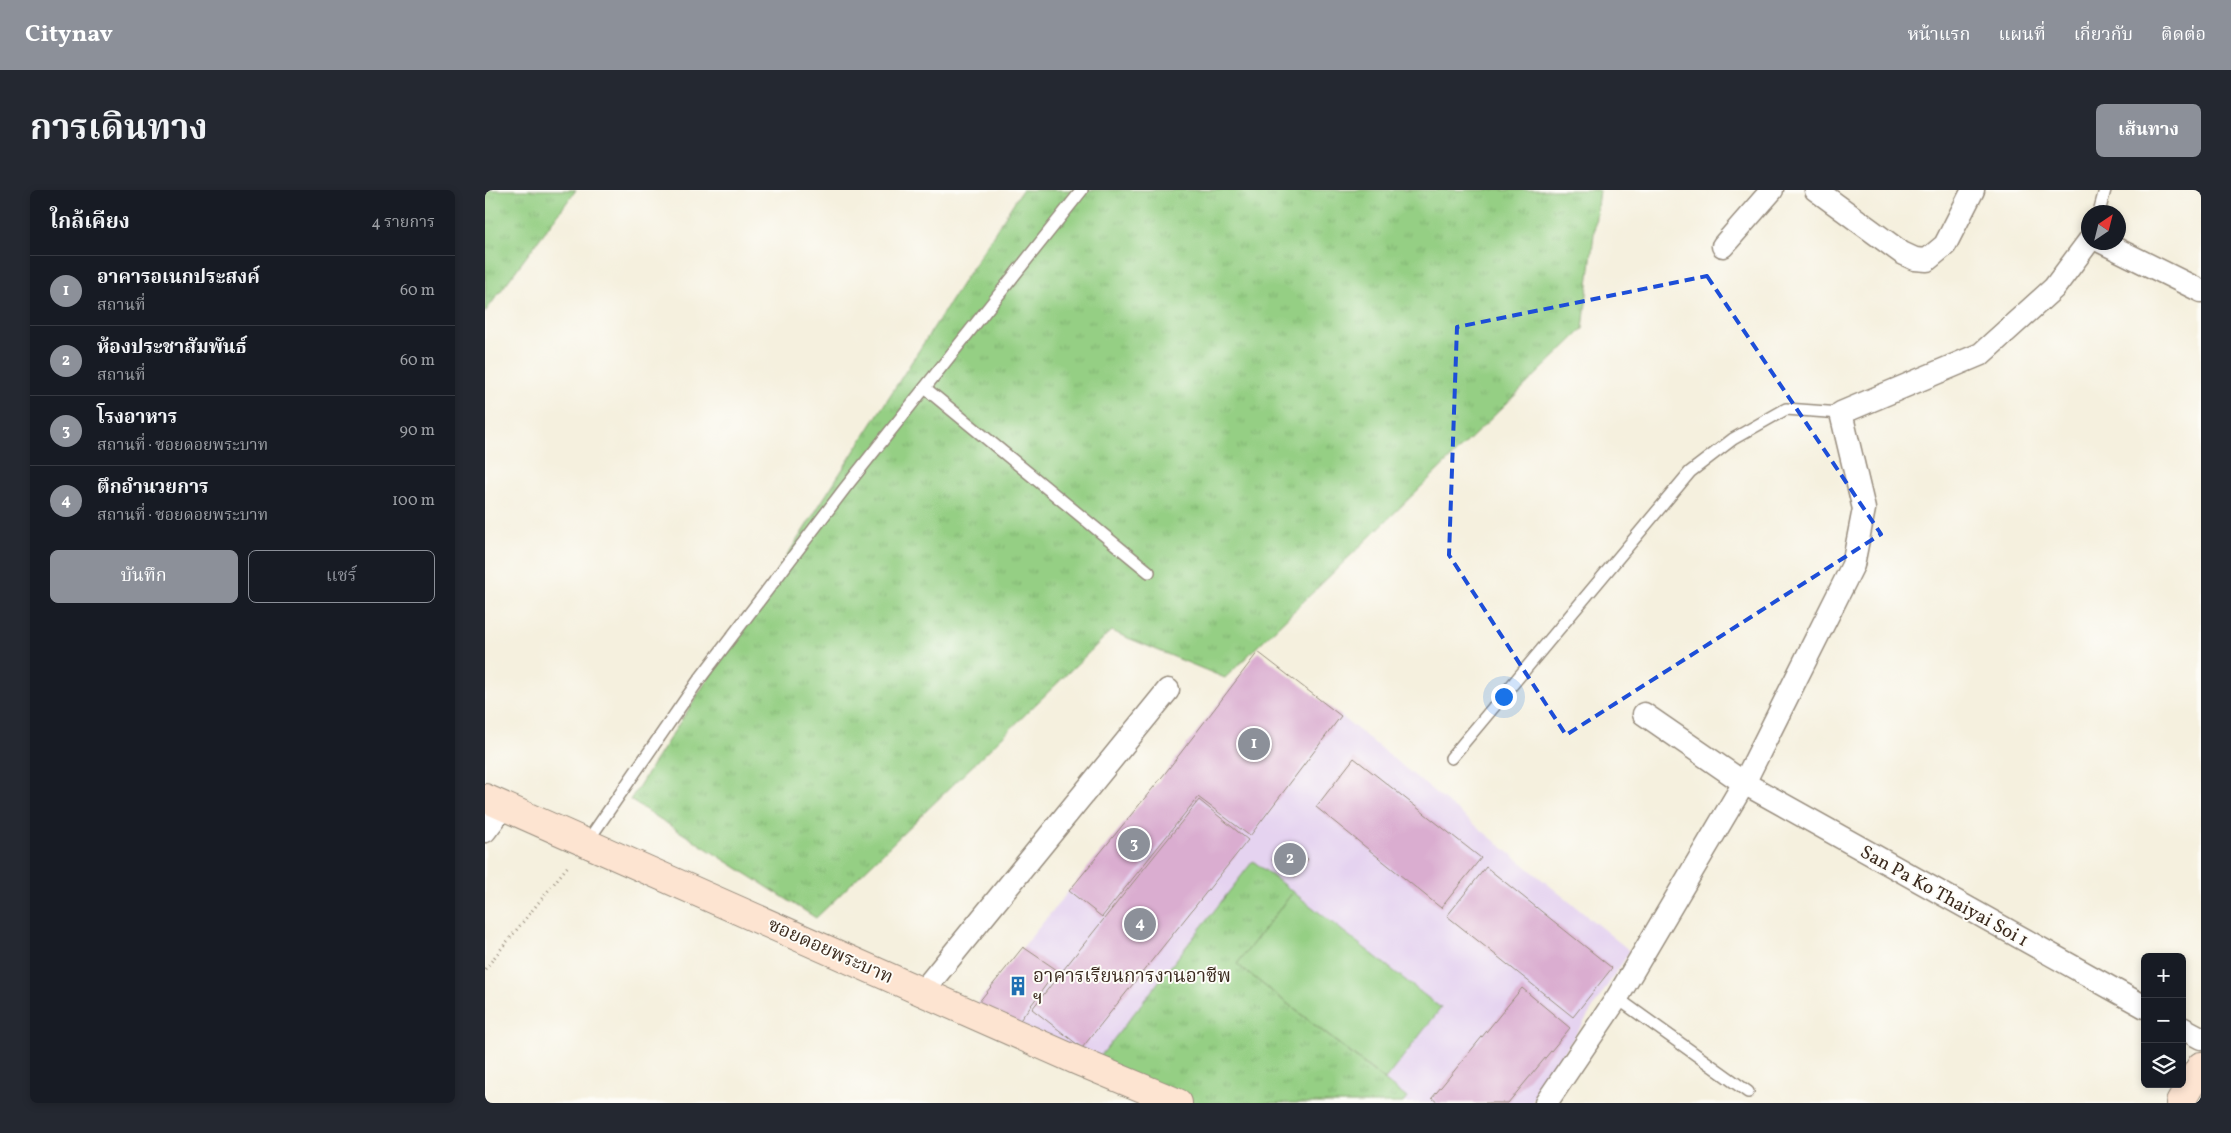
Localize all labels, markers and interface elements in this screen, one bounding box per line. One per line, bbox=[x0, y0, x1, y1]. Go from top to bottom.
text: Citynav bbox=[25, 18, 113, 52]
text: หน้าแรก bbox=[1907, 23, 1970, 48]
text: แผนที่ bbox=[1998, 23, 2046, 48]
text: เกี่ยวกับ bbox=[2074, 23, 2133, 48]
text: ติดต่อ bbox=[2161, 23, 2206, 48]
button: เส้นทาง bbox=[2096, 104, 2201, 157]
text: การเดินทาง bbox=[30, 106, 208, 154]
north arrow bbox=[2081, 205, 2126, 250]
text: ใกล้เคียง bbox=[50, 208, 130, 237]
text: 4 รายการ bbox=[371, 212, 435, 234]
text: อาคารอเนกประสงค์ bbox=[97, 265, 260, 291]
text: 1 bbox=[63, 280, 69, 302]
text: 60 m bbox=[400, 280, 435, 302]
text: สถานที่ bbox=[97, 295, 145, 317]
text: ห้องประชาสัมพันธ์ bbox=[97, 335, 247, 361]
text: 2 bbox=[62, 350, 70, 372]
text: 60 m bbox=[400, 350, 435, 372]
text: สถานที่ bbox=[97, 365, 145, 387]
text: โรงอาหาร bbox=[97, 405, 177, 431]
text: 3 bbox=[62, 420, 70, 442]
text: 90 m bbox=[399, 420, 435, 442]
text: สถานที่ · ซอยดอยพระบาท bbox=[97, 435, 268, 457]
text: ตึกอำนวยการ bbox=[97, 475, 209, 501]
text: 4 bbox=[61, 490, 71, 512]
text: 100 m bbox=[392, 490, 435, 512]
text: สถานที่ · ซอยดอยพระบาท bbox=[97, 505, 268, 527]
button: บันทึก bbox=[50, 550, 238, 603]
button: แชร์ bbox=[248, 550, 435, 603]
your location bbox=[1491, 684, 1517, 710]
pin: 1 bbox=[1238, 725, 1270, 763]
pin: 3 bbox=[1118, 825, 1150, 863]
pin: 2 bbox=[1274, 840, 1306, 878]
street label: San Pa Ko Thaiyai Soi 1 bbox=[1855, 840, 2033, 954]
pin: 4 bbox=[1124, 905, 1156, 943]
street label: ซอยดอยพระบาท bbox=[764, 913, 897, 991]
map controls bbox=[2141, 953, 2186, 1088]
button: + bbox=[2141, 953, 2186, 998]
place label: อาคารเรียนการงานอาชีพ ฯ bbox=[1033, 964, 1231, 1012]
building icon: อาคารเรียนการงานอาชีพ ฯ bbox=[1007, 975, 1029, 997]
button: − bbox=[2141, 998, 2186, 1043]
button: layers bbox=[2141, 1043, 2186, 1088]

